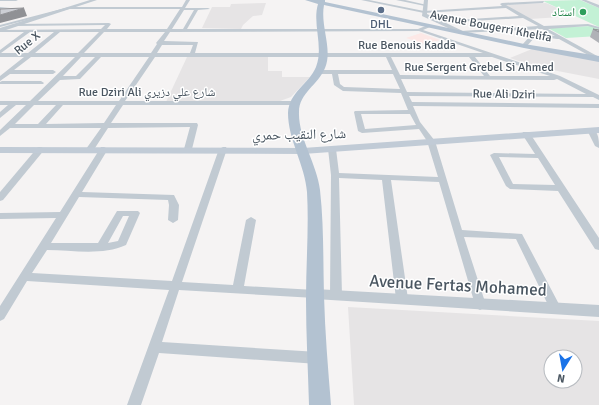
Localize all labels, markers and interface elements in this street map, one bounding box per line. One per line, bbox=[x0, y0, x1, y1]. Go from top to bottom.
marker: DHL bbox=[376, 5, 386, 15]
place label: استاد bbox=[552, 5, 575, 20]
street label: Avenue Bougerri Khelifa bbox=[429, 7, 553, 46]
marker: استاد bbox=[578, 7, 588, 17]
place label: DHL bbox=[370, 17, 392, 32]
street label: Rue X bbox=[11, 28, 43, 58]
street label: Rue Benouis Kadda bbox=[358, 38, 456, 53]
street label: Rue Sergent Grebel Si Ahmed bbox=[404, 60, 554, 75]
street label: Rue Dziri Ali شارع علي دزيري bbox=[79, 85, 215, 102]
street label: Rue Ali Dziri bbox=[472, 86, 536, 103]
street label: شارع النقيب حمري bbox=[252, 125, 346, 146]
street label: Avenue Fertas Mohamed bbox=[369, 270, 547, 301]
north arrow bbox=[543, 349, 583, 389]
text: N bbox=[556, 371, 566, 385]

